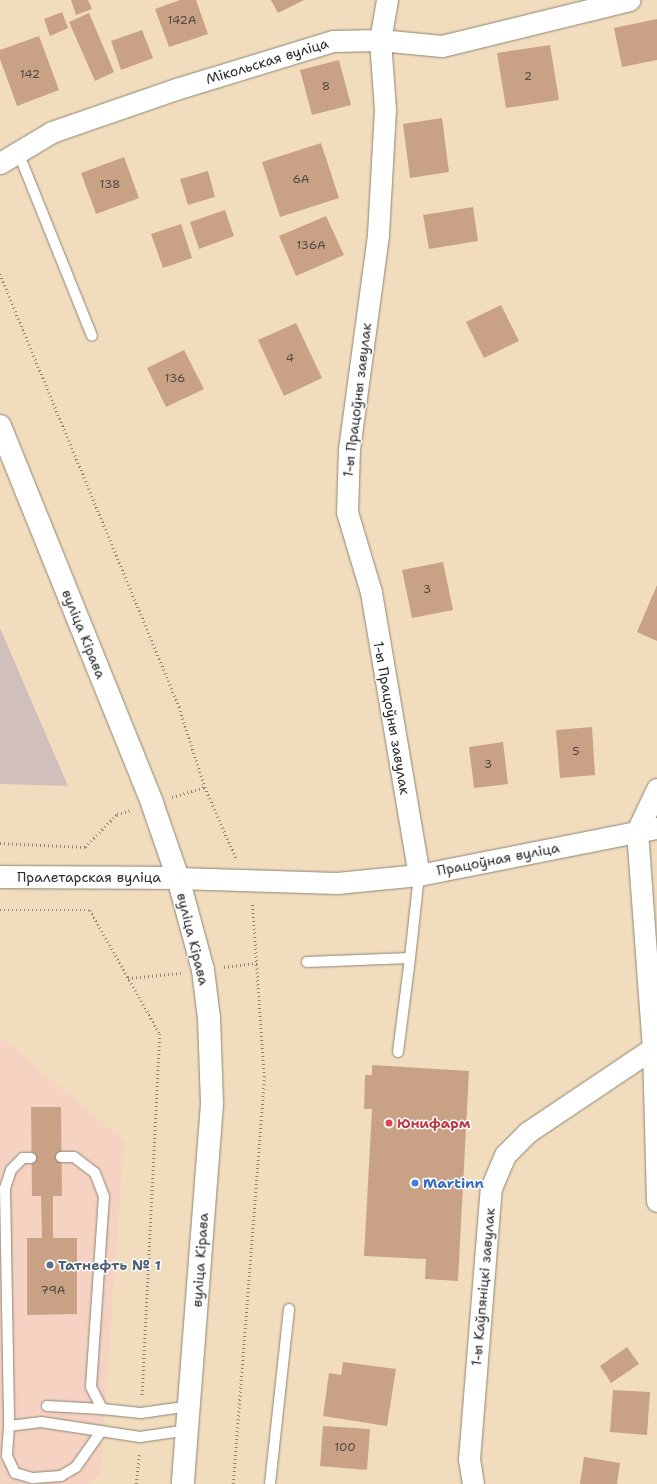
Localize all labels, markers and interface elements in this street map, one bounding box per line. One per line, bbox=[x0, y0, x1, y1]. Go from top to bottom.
house number: 142А bbox=[167, 14, 197, 28]
street label: Мікольская вуліца bbox=[204, 34, 330, 88]
house number: 142 bbox=[20, 68, 40, 82]
house number: 2 bbox=[524, 70, 532, 84]
house number: 8 bbox=[322, 80, 330, 94]
house number: 6А bbox=[292, 173, 310, 187]
house number: 138 bbox=[100, 178, 120, 192]
house number: 136А bbox=[296, 239, 326, 253]
street label: 1-ы Працоўны завулак bbox=[339, 322, 375, 478]
house number: 4 bbox=[286, 352, 294, 366]
house number: 136 bbox=[165, 372, 185, 386]
house number: 3 bbox=[423, 583, 431, 597]
street label: вуліца Кірава bbox=[58, 587, 110, 681]
street label: 1-ы Працоўны завулак bbox=[370, 640, 414, 796]
house number: 5 bbox=[572, 745, 580, 759]
house number: 3 bbox=[484, 758, 492, 772]
street label: Працоўная вуліца bbox=[435, 839, 561, 879]
street label: Пралетарская вуліца bbox=[17, 869, 161, 885]
street label: вуліца Кірава bbox=[173, 891, 213, 987]
place label: Юнифарм bbox=[397, 1115, 470, 1131]
marker: Юнифарм bbox=[384, 1118, 394, 1128]
place label: Martinn bbox=[423, 1175, 484, 1191]
marker: Martinn bbox=[410, 1178, 420, 1188]
street label: 1-ы Каўпяніцкі завулак bbox=[468, 1207, 498, 1367]
street label: вуліца Кірава bbox=[188, 1212, 212, 1308]
place label: Татнефть № 1 bbox=[58, 1257, 161, 1273]
marker: Татнефть № 1 bbox=[45, 1260, 55, 1270]
house number: 79А bbox=[40, 1284, 66, 1298]
house number: 100 bbox=[334, 1441, 356, 1455]

